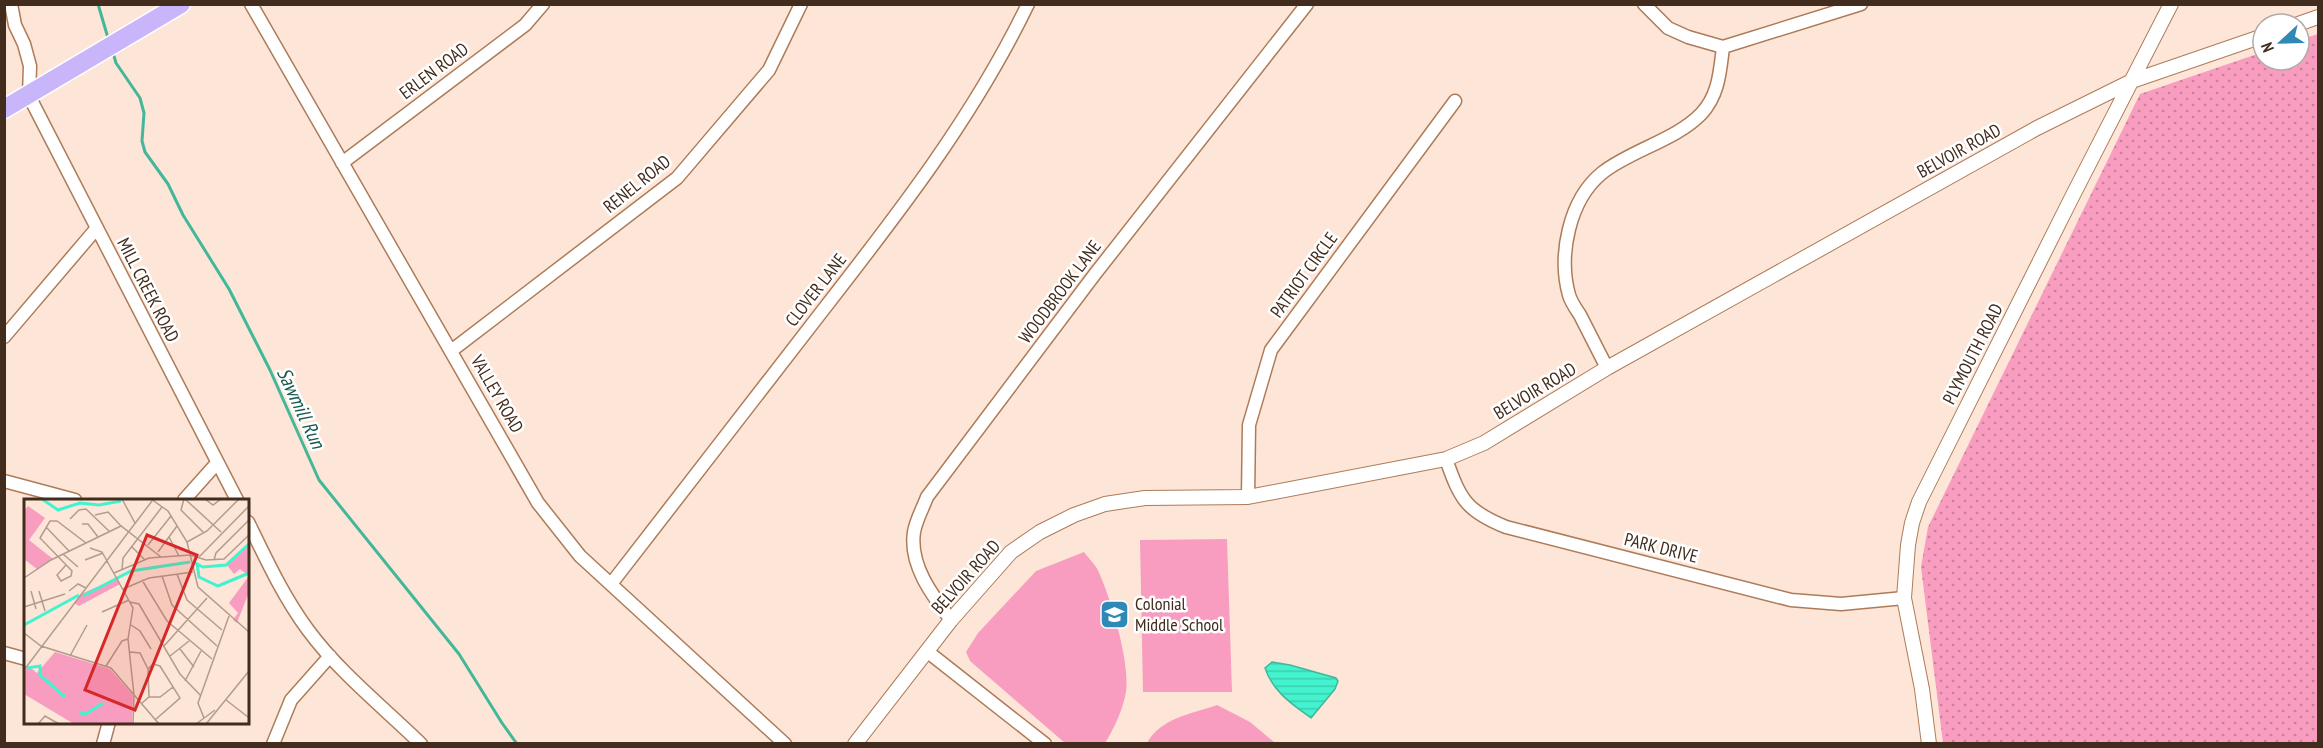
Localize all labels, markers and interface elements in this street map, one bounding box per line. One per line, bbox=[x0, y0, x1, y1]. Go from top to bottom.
north arrow bbox=[2251, 12, 2311, 72]
street label: ERLEN ROAD bbox=[395, 37, 473, 104]
text: N bbox=[2256, 40, 2278, 55]
street label: BELVOIR ROAD bbox=[1913, 118, 2005, 183]
street label: RENEL ROAD bbox=[598, 149, 675, 218]
street label: PATRIOT CIRCLE bbox=[1265, 227, 1342, 322]
street label: MILL CREEK ROAD bbox=[112, 234, 185, 346]
street label: WOODBROOK LANE bbox=[1013, 236, 1106, 348]
street label: CLOVER LANE bbox=[780, 249, 851, 331]
street label: PLYMOUTH ROAD bbox=[1937, 300, 2008, 408]
street label: VALLEY ROAD bbox=[465, 350, 529, 437]
street label: BELVOIR ROAD bbox=[1489, 357, 1580, 424]
water label: Sawmill Run bbox=[271, 363, 332, 454]
inset map bbox=[24, 499, 249, 724]
street label: PARK DRIVE bbox=[1622, 527, 1700, 568]
street label: BELVOIR ROAD bbox=[926, 535, 1005, 619]
place label: Colonial Middle School bbox=[1135, 592, 1224, 636]
school or university icon: Colonial Middle School bbox=[1098, 598, 1130, 630]

